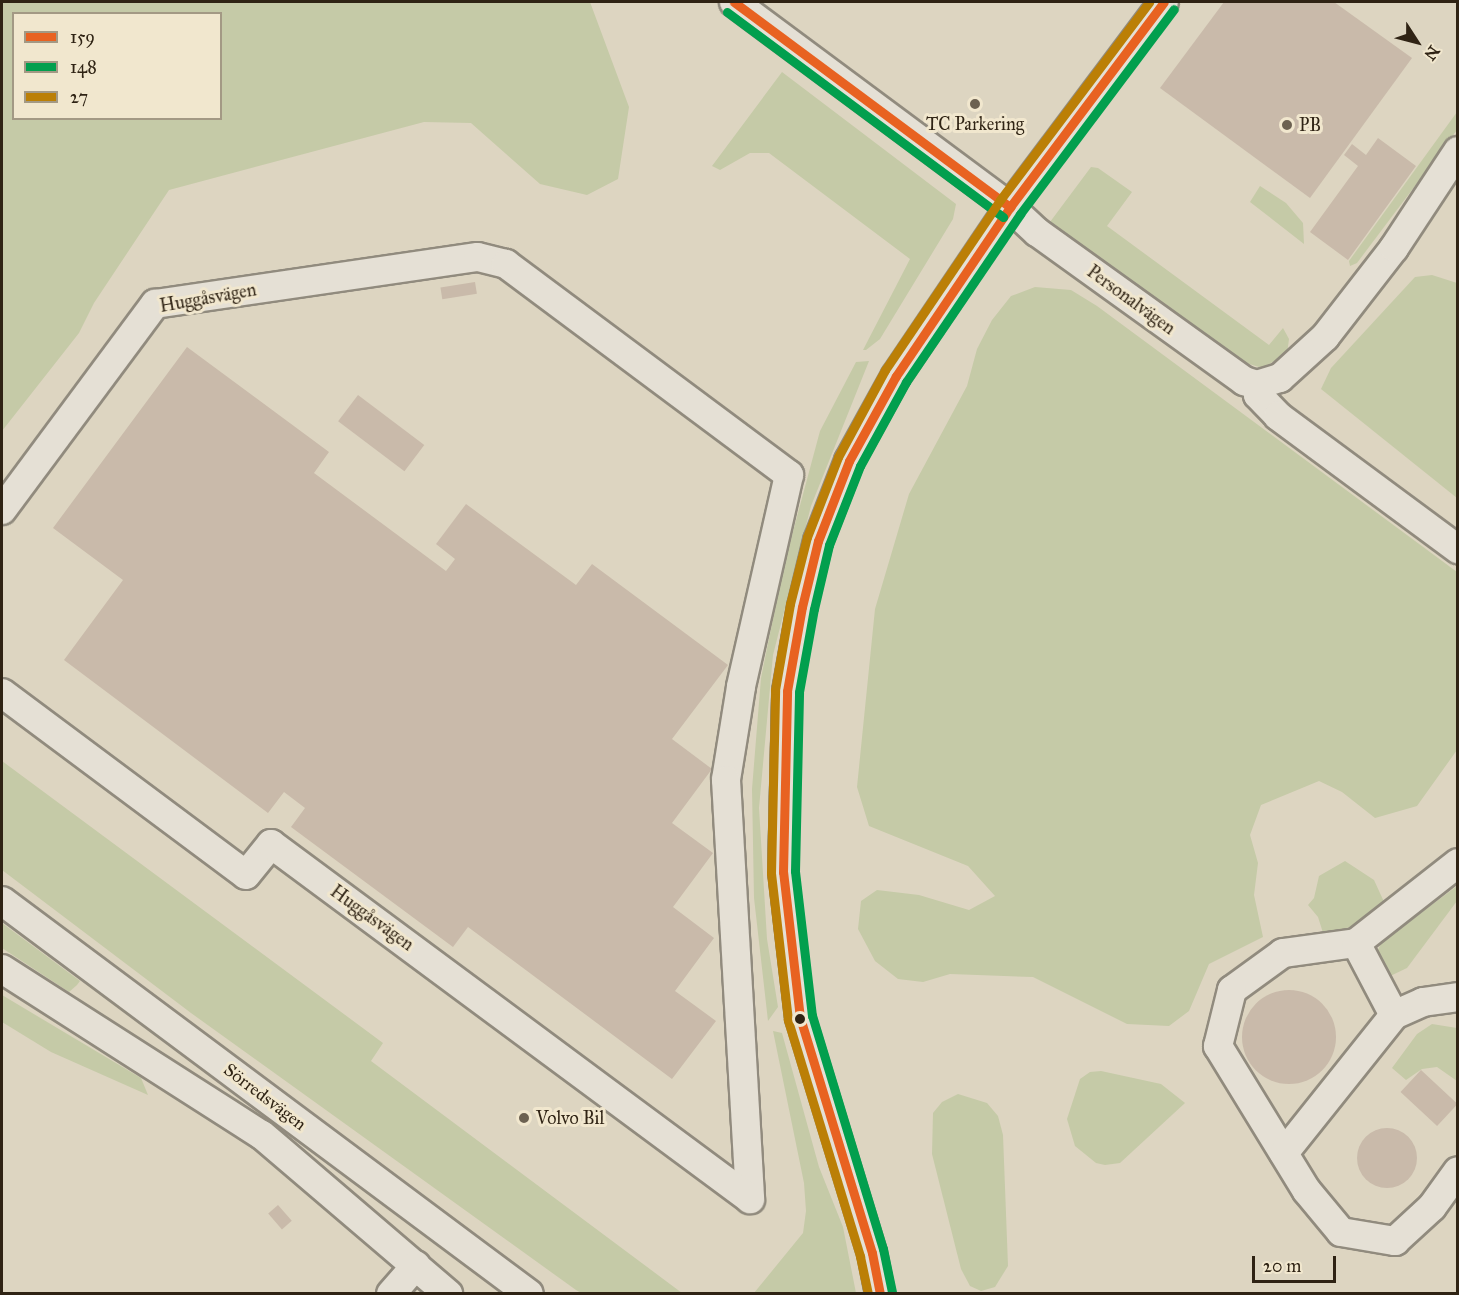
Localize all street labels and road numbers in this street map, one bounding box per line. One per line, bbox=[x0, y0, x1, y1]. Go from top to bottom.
street label: Personalvägen bbox=[1083, 261, 1179, 339]
street label: Huggåsvägen bbox=[158, 279, 258, 317]
street label: Huggåsvägen bbox=[326, 881, 418, 955]
street label: Sörredsvägen bbox=[219, 1059, 311, 1135]

